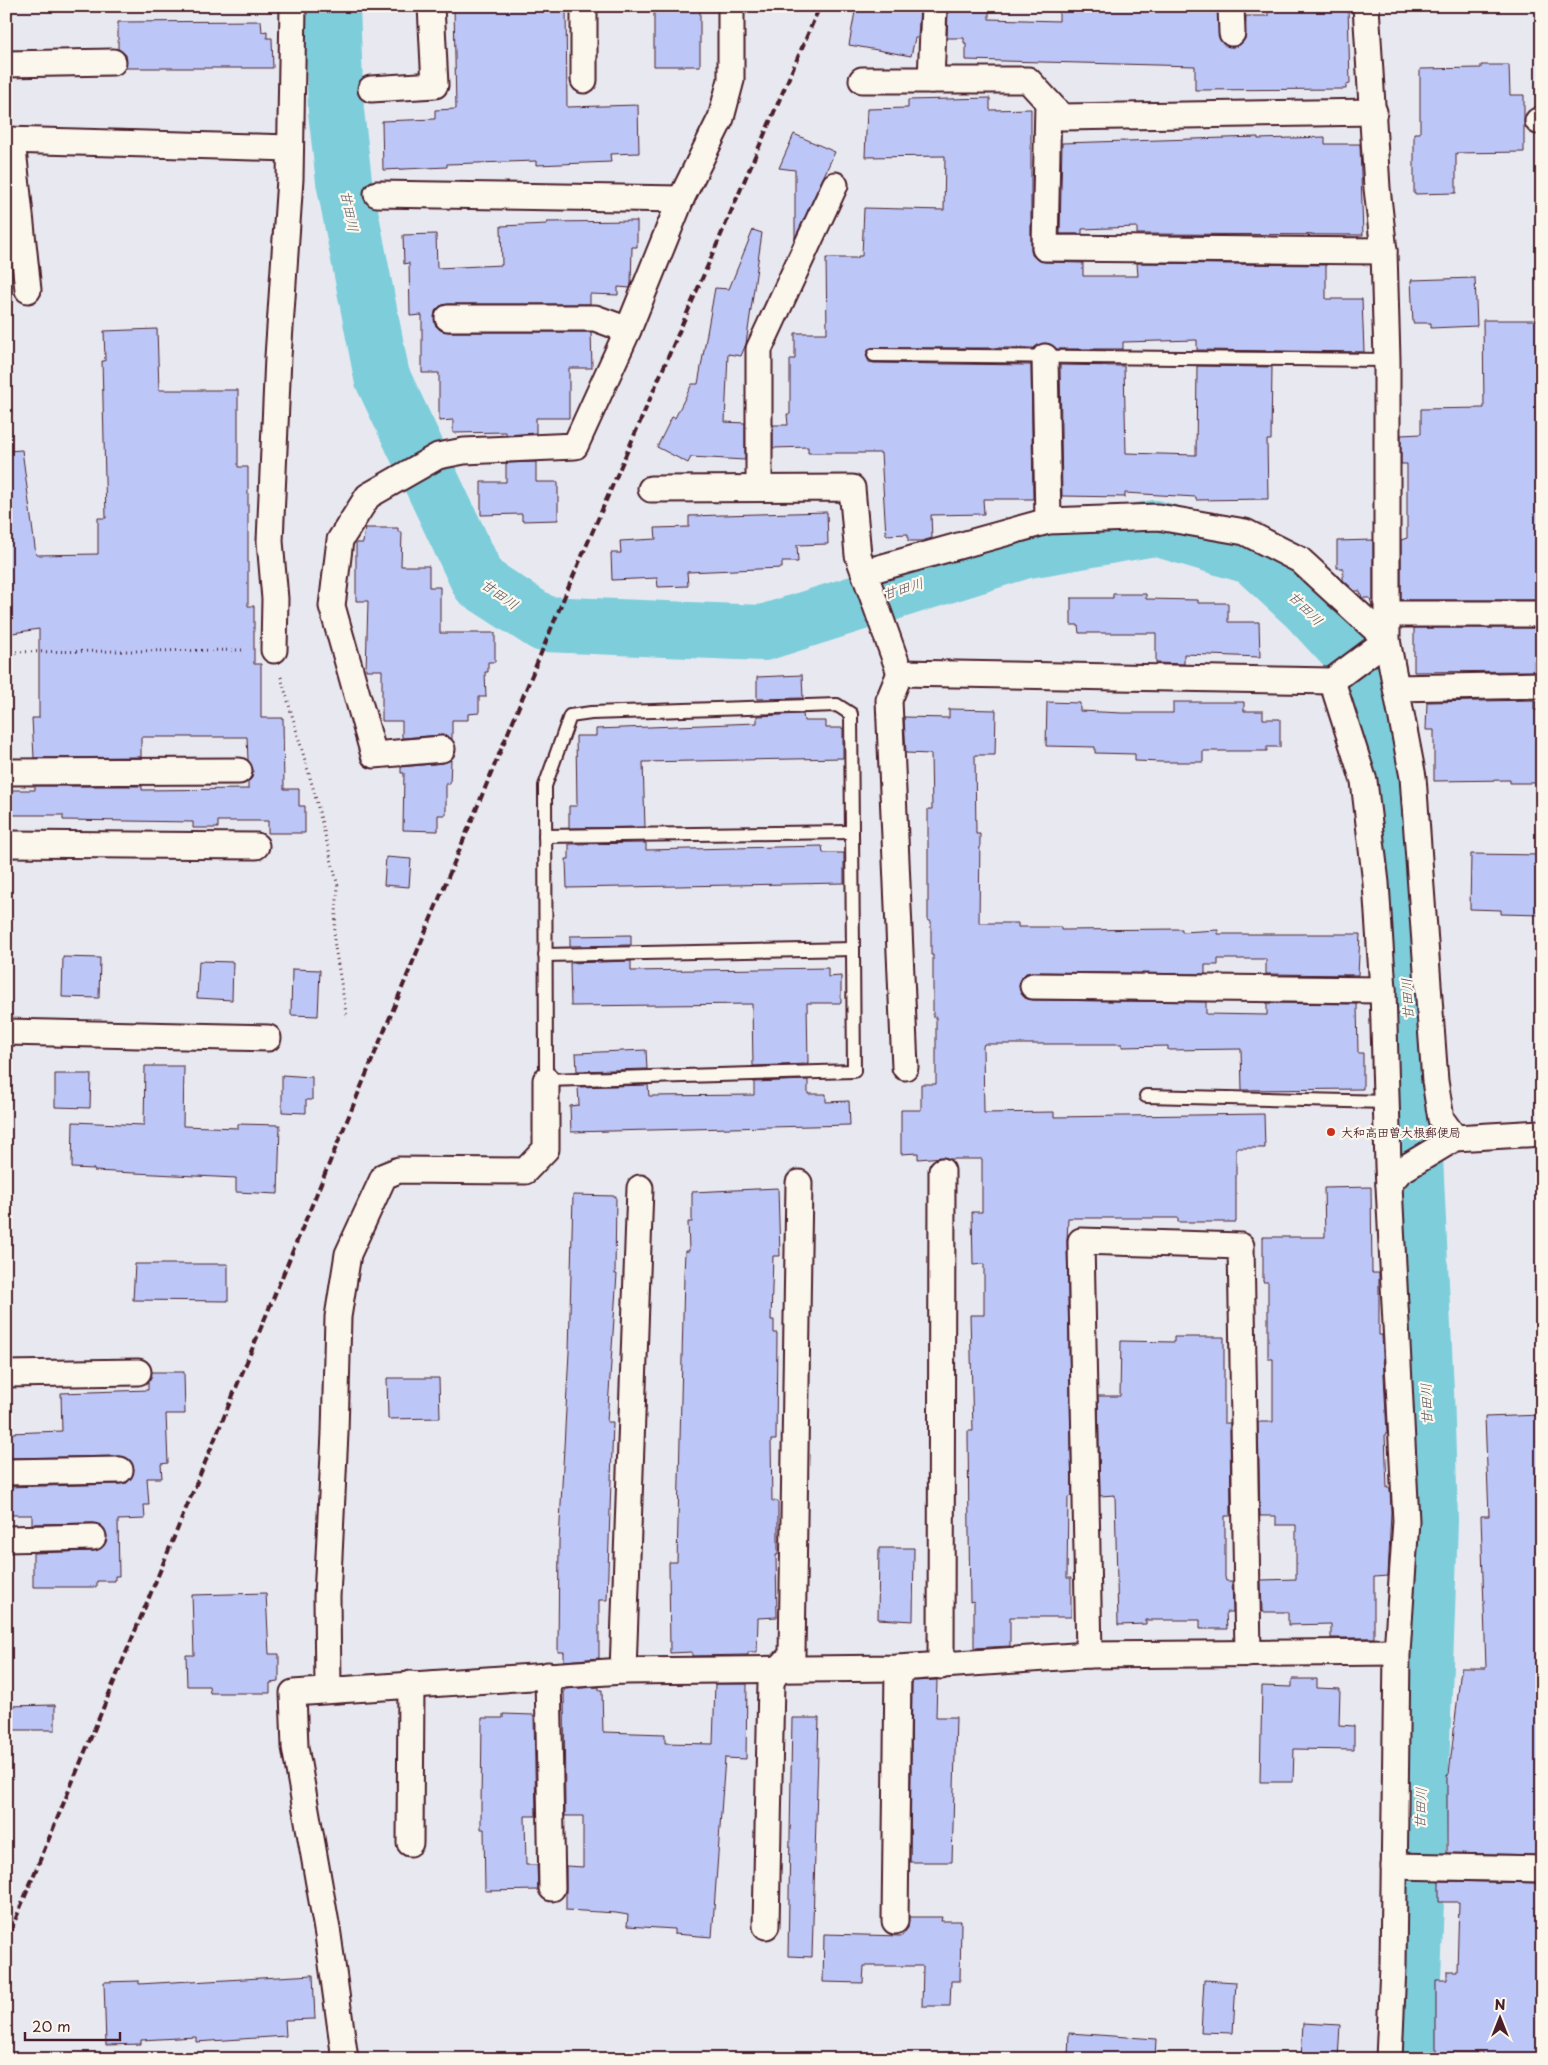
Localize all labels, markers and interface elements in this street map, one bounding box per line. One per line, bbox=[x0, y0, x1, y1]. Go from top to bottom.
water label: 甘田川 bbox=[336, 188, 364, 234]
water label: 甘田川 bbox=[880, 572, 926, 604]
water label: 甘田川 bbox=[477, 573, 523, 615]
water label: 甘田川 bbox=[1284, 586, 1328, 630]
water label: 甘田川 bbox=[1395, 977, 1419, 1021]
place label: 大和高田曽大根郵便局 bbox=[1341, 1123, 1461, 1141]
marker: 大和高田曽大根郵便局 bbox=[1325, 1126, 1337, 1138]
water label: 甘田川 bbox=[1415, 1383, 1437, 1425]
water label: 甘田川 bbox=[1409, 1787, 1431, 1829]
north arrow bbox=[1476, 1992, 1526, 2042]
text: N bbox=[1494, 1994, 1506, 2015]
scale bar bbox=[25, 2010, 120, 2042]
text: 20 m bbox=[32, 2014, 71, 2037]

